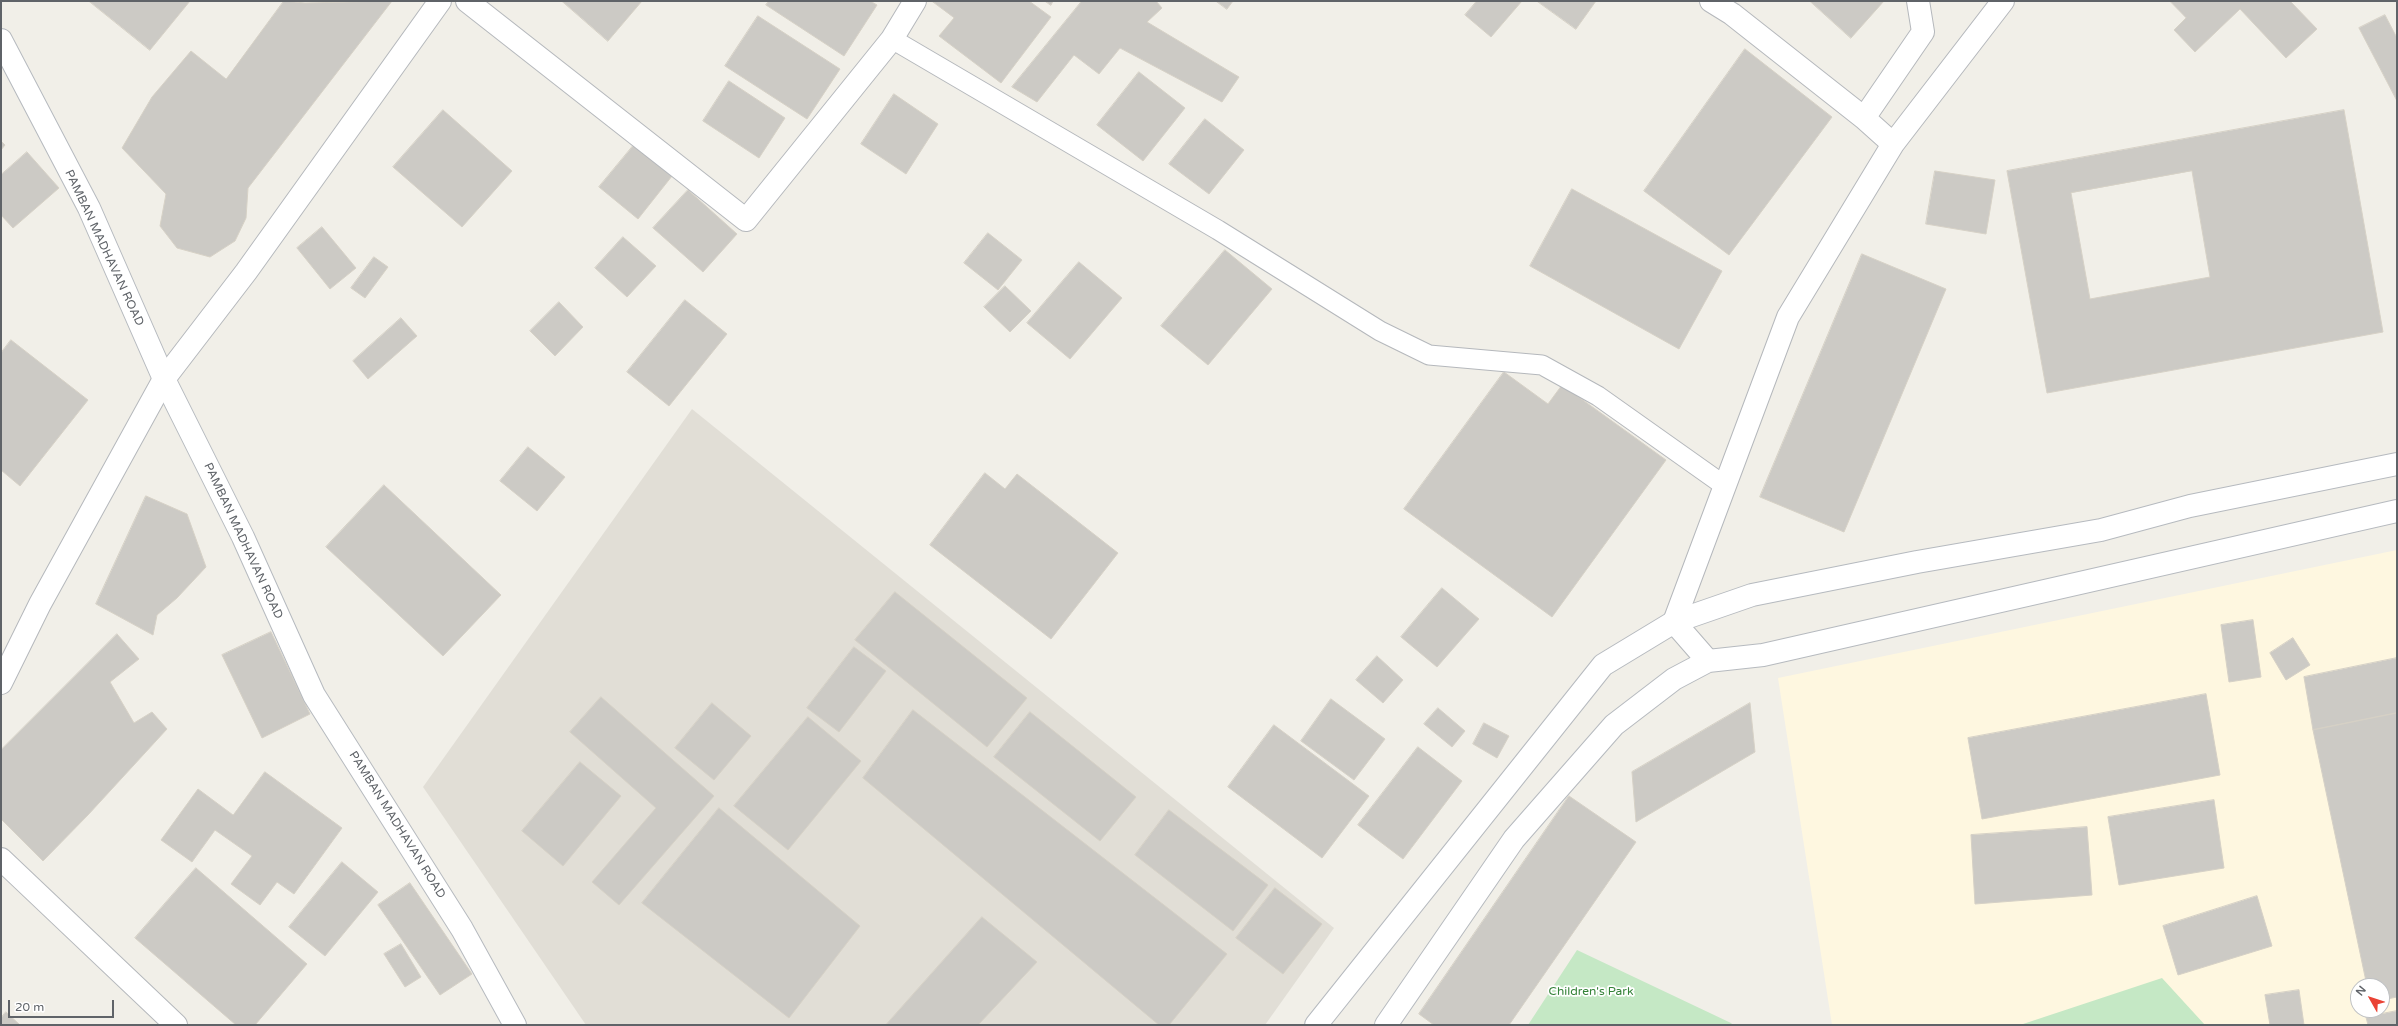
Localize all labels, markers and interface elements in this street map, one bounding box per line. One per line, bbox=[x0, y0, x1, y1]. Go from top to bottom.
street label: PAMBAN MADHAVAN ROAD bbox=[61, 168, 147, 328]
street label: PAMBAN MADHAVAN ROAD bbox=[200, 461, 286, 621]
street label: PAMBAN MADHAVAN ROAD bbox=[346, 749, 448, 901]
north arrow bbox=[2350, 978, 2390, 1018]
text: N bbox=[2353, 983, 2369, 998]
park label: Children's Park bbox=[1549, 985, 1633, 999]
scale bar bbox=[10, 992, 116, 1018]
text: 20 m bbox=[15, 1000, 44, 1014]

